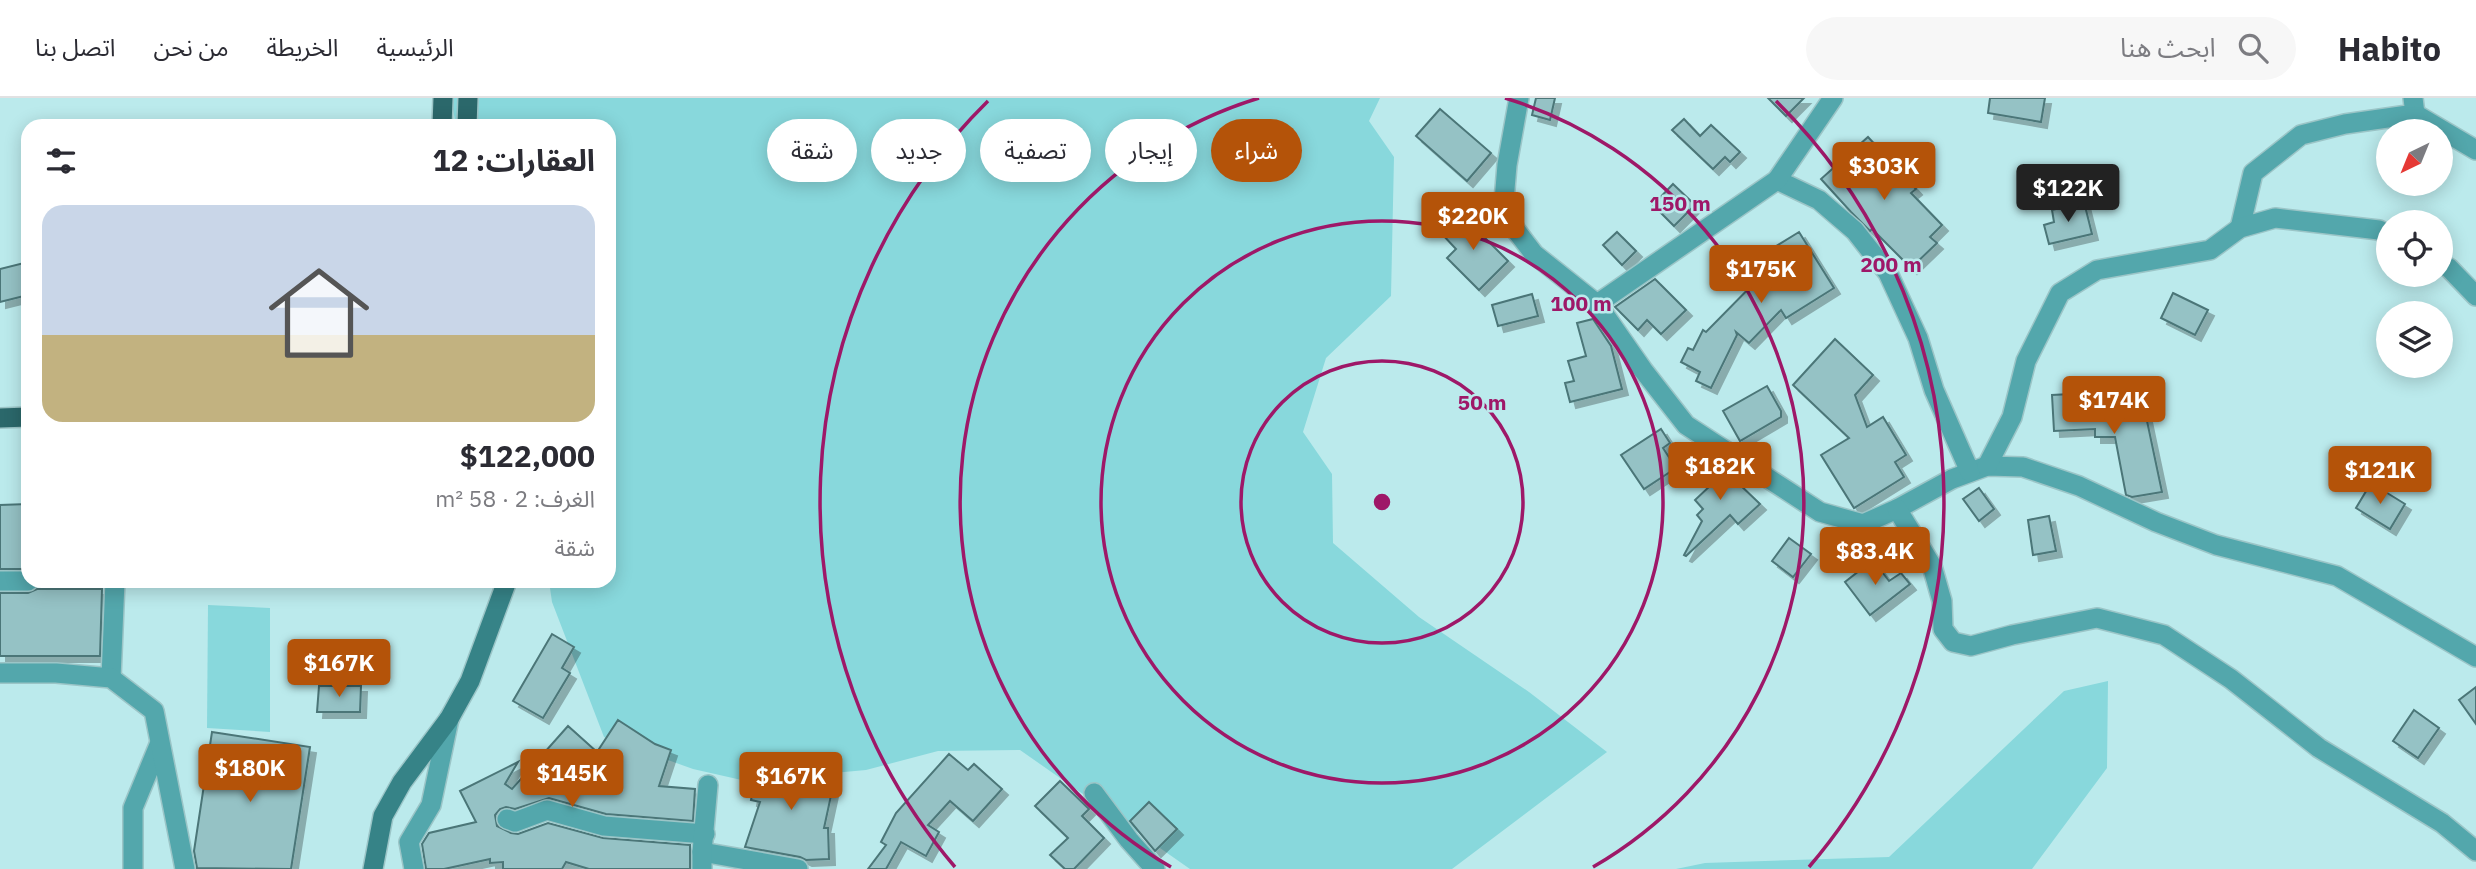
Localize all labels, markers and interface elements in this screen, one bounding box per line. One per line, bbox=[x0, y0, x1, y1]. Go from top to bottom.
search box bbox=[1806, 17, 2296, 80]
text: Habito bbox=[2338, 27, 2441, 70]
icon: search bbox=[2234, 29, 2272, 67]
text: ابحث هنا bbox=[2120, 30, 2216, 64]
text: اتصل بنا bbox=[35, 31, 116, 63]
text: من نحن bbox=[154, 31, 229, 63]
text: الخريطة bbox=[267, 31, 339, 63]
text: الرئيسية bbox=[377, 31, 454, 63]
chip: شقة bbox=[767, 119, 857, 182]
chip: جديد bbox=[871, 119, 966, 182]
chip: تصفية bbox=[980, 119, 1091, 182]
chip: إيجار bbox=[1105, 119, 1197, 182]
chip: شراء bbox=[1211, 119, 1302, 182]
north arrow bbox=[2376, 119, 2454, 196]
map controls bbox=[2376, 119, 2453, 378]
text: العقارات: 12 bbox=[433, 140, 595, 179]
icon: filters bbox=[42, 142, 80, 180]
pin: $303K bbox=[1835, 142, 1933, 202]
text: $303K bbox=[1848, 150, 1920, 180]
pin: $122K bbox=[2019, 164, 2117, 224]
text: $122K bbox=[2032, 172, 2104, 202]
text: 150 m bbox=[1649, 189, 1711, 217]
pin: $220K bbox=[1424, 192, 1522, 252]
text: $220K bbox=[1437, 200, 1509, 230]
button: locate bbox=[2376, 210, 2453, 287]
pin: $175K bbox=[1712, 246, 1810, 305]
icon: home bbox=[256, 250, 382, 376]
text: 200 m bbox=[1860, 250, 1922, 278]
text: $175K bbox=[1725, 253, 1797, 283]
text: 100 m bbox=[1550, 289, 1612, 317]
button: layers bbox=[2376, 301, 2453, 378]
pin: $174K bbox=[2065, 376, 2163, 436]
text: $174K bbox=[2078, 384, 2150, 414]
text: 50 m bbox=[1458, 388, 1506, 416]
text: $122,000 bbox=[460, 436, 595, 475]
pin: $182K bbox=[1671, 442, 1769, 502]
pin: $121K bbox=[2331, 446, 2429, 506]
text: $182K bbox=[1684, 450, 1756, 480]
text: $121K bbox=[2344, 454, 2416, 484]
text: الغرف: 2 · 58 m² bbox=[435, 483, 595, 513]
centre of rings bbox=[1370, 490, 1394, 514]
pin: $83.4K bbox=[1818, 528, 1932, 587]
text: شقة bbox=[554, 532, 595, 562]
text: $83.4K bbox=[1836, 535, 1914, 565]
pin: $167K bbox=[290, 640, 388, 699]
text: $167K bbox=[303, 647, 375, 677]
pin: $180K bbox=[201, 744, 299, 804]
pin: $145K bbox=[523, 750, 621, 809]
text: $180K bbox=[214, 752, 286, 782]
pin: $167K bbox=[742, 752, 840, 812]
text: $145K bbox=[536, 757, 608, 787]
text: $167K bbox=[755, 760, 827, 790]

